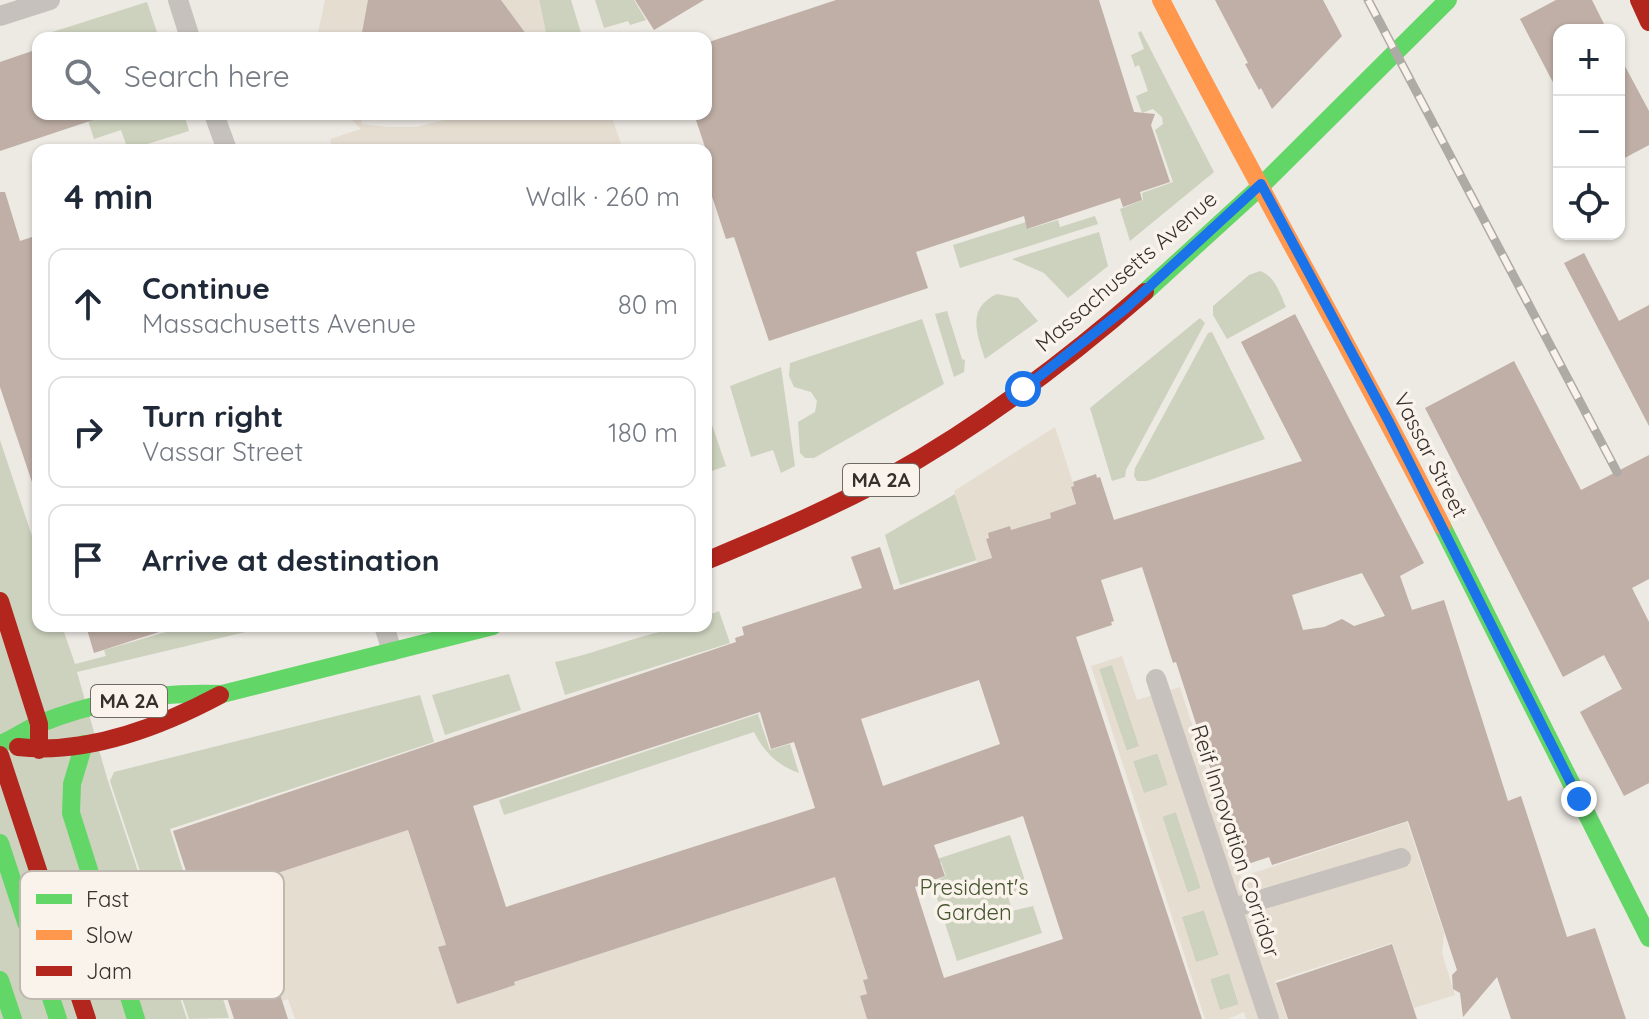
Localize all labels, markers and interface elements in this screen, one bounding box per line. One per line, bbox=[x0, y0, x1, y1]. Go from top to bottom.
map controls bbox=[1553, 24, 1625, 240]
button: + bbox=[1553, 24, 1625, 96]
search box bbox=[32, 32, 712, 120]
icon: search bbox=[60, 54, 104, 98]
text: Search here bbox=[124, 57, 290, 95]
button: − bbox=[1553, 96, 1625, 168]
button: locate bbox=[1553, 168, 1625, 240]
text: 4 min bbox=[64, 175, 153, 218]
text: Walk · 260 m bbox=[526, 180, 680, 213]
street label: Massachusetts Avenue bbox=[1029, 184, 1223, 358]
text: Continue bbox=[142, 269, 270, 307]
icon: ahead bbox=[66, 282, 110, 326]
text: 80 m bbox=[618, 288, 678, 321]
text: Massachusetts Avenue bbox=[142, 307, 416, 340]
route start bbox=[1005, 371, 1041, 407]
street label: Vassar Street bbox=[1388, 388, 1474, 522]
text: Turn right bbox=[142, 397, 283, 435]
icon: right bbox=[66, 410, 110, 454]
text: 180 m bbox=[608, 416, 678, 449]
text: Vassar Street bbox=[142, 435, 303, 468]
road number: MA 2A bbox=[843, 464, 919, 496]
icon: arrive bbox=[66, 538, 110, 582]
text: Arrive at destination bbox=[142, 541, 440, 579]
road number: MA 2A bbox=[91, 685, 167, 717]
street label: Reif Innovation Corridor bbox=[1185, 721, 1287, 962]
route end bbox=[1561, 781, 1597, 817]
legend bbox=[20, 871, 284, 999]
park label: President's Garden bbox=[919, 873, 1029, 926]
text: Fast bbox=[86, 885, 129, 913]
text: Slow bbox=[86, 921, 133, 949]
text: Jam bbox=[86, 957, 132, 985]

